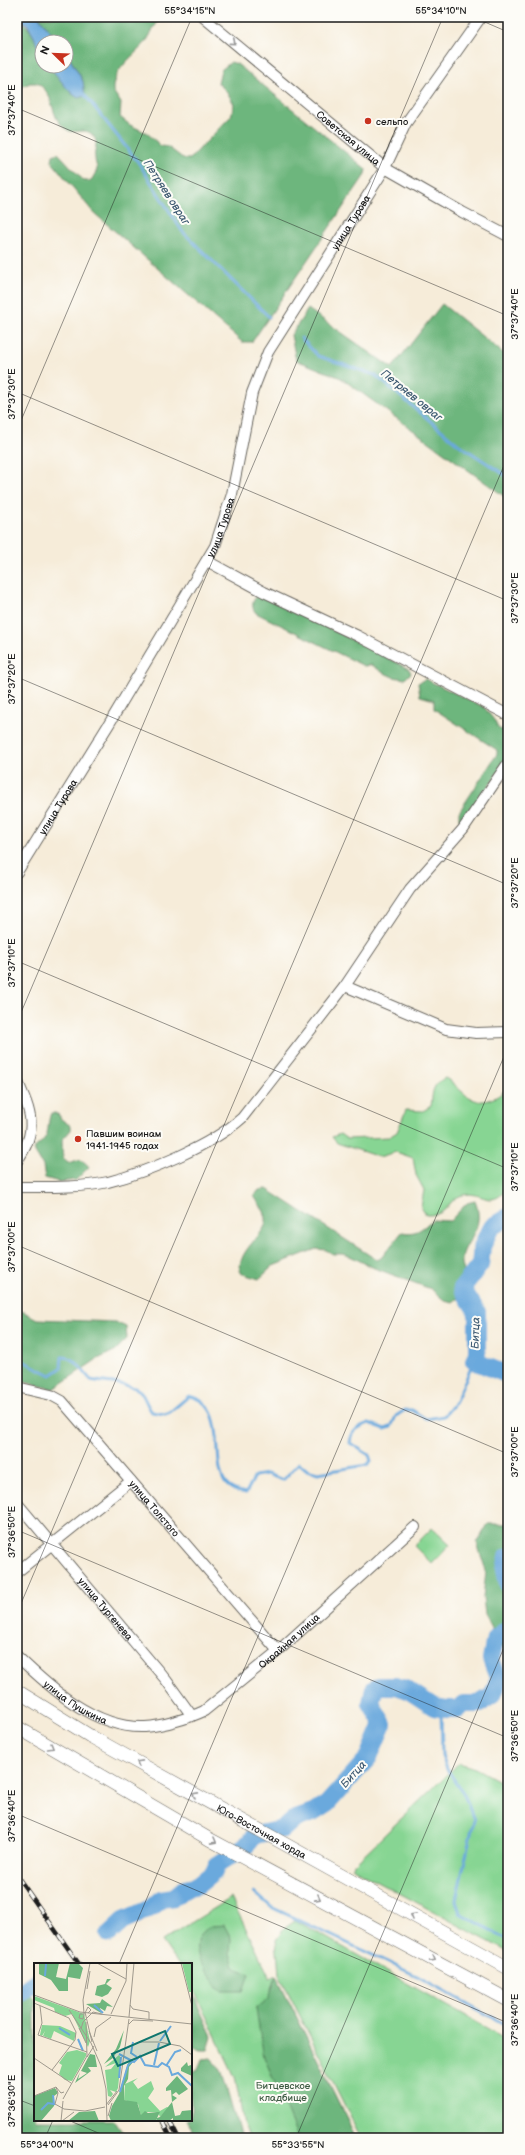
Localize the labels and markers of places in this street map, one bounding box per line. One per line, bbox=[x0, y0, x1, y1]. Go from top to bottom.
marker: сельпо bbox=[363, 116, 373, 126]
place label: сельпо bbox=[376, 116, 408, 128]
place label: Павшим воинам 1941-1945 годах bbox=[86, 1128, 161, 1152]
marker: Павшим воинам 1941-1945 годах bbox=[73, 1134, 83, 1144]

